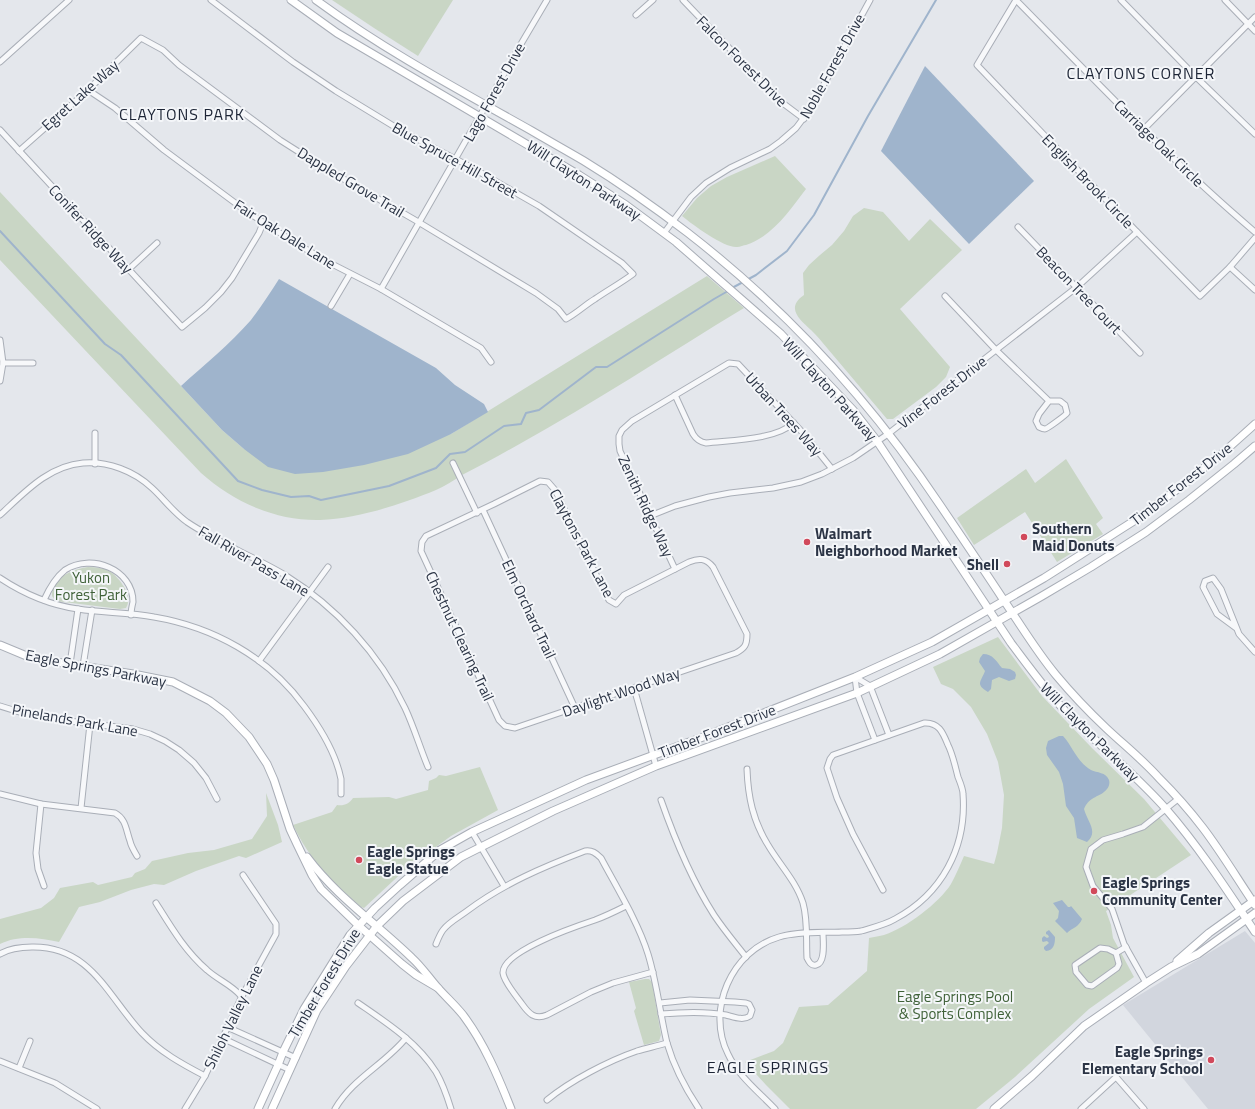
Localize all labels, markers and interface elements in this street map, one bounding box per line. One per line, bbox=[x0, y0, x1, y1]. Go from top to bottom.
street label: Noble Forest Drive bbox=[794, 9, 870, 123]
street label: Falcon Forest Drive bbox=[691, 10, 793, 112]
street label: Lago Forest Drive bbox=[457, 38, 531, 146]
street label: Egret Lake Way bbox=[36, 54, 124, 136]
district label: CLAYTONS CORNER bbox=[1067, 61, 1215, 85]
street label: Carriage Oak Circle bbox=[1109, 94, 1209, 192]
district label: CLAYTONS PARK bbox=[119, 102, 245, 126]
street label: Blue Spruce Hill Street bbox=[388, 116, 523, 204]
street label: English Brook Circle bbox=[1037, 128, 1139, 234]
street label: Will Clayton Parkway bbox=[522, 134, 646, 226]
street label: Dappled Grove Trail bbox=[293, 141, 409, 223]
street label: Conifer Ridge Way bbox=[43, 179, 139, 279]
street label: Fair Oak Dale Lane bbox=[230, 193, 340, 275]
street label: Beacon Tree Court bbox=[1031, 241, 1128, 340]
street label: Will Clayton Parkway bbox=[777, 332, 883, 446]
street label: Vine Forest Drive bbox=[893, 350, 991, 434]
street label: Urban Trees Way bbox=[740, 367, 828, 461]
street label: Timber Forest Drive bbox=[1125, 437, 1237, 531]
street label: Zenith Ridge Way bbox=[612, 451, 680, 561]
street label: Claytons Park Lane bbox=[544, 485, 620, 601]
place label: Southern Maid Donuts bbox=[1032, 517, 1115, 557]
street label: Fall River Pass Lane bbox=[194, 520, 314, 602]
place label: Walmart Neighborhood Market bbox=[815, 522, 958, 562]
marker: Southern Maid Donuts bbox=[1019, 532, 1029, 542]
marker: Walmart Neighborhood Market bbox=[802, 537, 812, 547]
place label: Shell bbox=[967, 553, 999, 576]
street label: Elm Orchard Trail bbox=[496, 556, 562, 662]
marker: Shell bbox=[1002, 559, 1012, 569]
park label: Yukon Forest Park bbox=[55, 566, 127, 606]
street label: Chestnut Clearing Trail bbox=[420, 567, 500, 705]
street label: Eagle Springs Parkway bbox=[24, 643, 168, 693]
street label: Daylight Wood Way bbox=[559, 661, 683, 723]
street label: Will Clayton Parkway bbox=[1035, 677, 1145, 787]
street label: Pinelands Park Lane bbox=[10, 698, 140, 742]
street label: Timber Forest Drive bbox=[655, 698, 779, 764]
place label: Eagle Springs Eagle Statue bbox=[367, 840, 455, 880]
marker: Eagle Springs Eagle Statue bbox=[354, 855, 364, 865]
place label: Eagle Springs Community Center bbox=[1102, 871, 1223, 911]
marker: Eagle Springs Community Center bbox=[1089, 886, 1099, 896]
street label: Timber Forest Drive bbox=[282, 924, 366, 1042]
street label: Shiloh Valley Lane bbox=[198, 961, 268, 1073]
park label: Eagle Springs Pool & Sports Complex bbox=[897, 985, 1013, 1025]
place label: Eagle Springs Elementary School bbox=[1082, 1040, 1203, 1080]
district label: EAGLE SPRINGS bbox=[707, 1055, 829, 1079]
marker: Eagle Springs Elementary School bbox=[1206, 1055, 1216, 1065]

